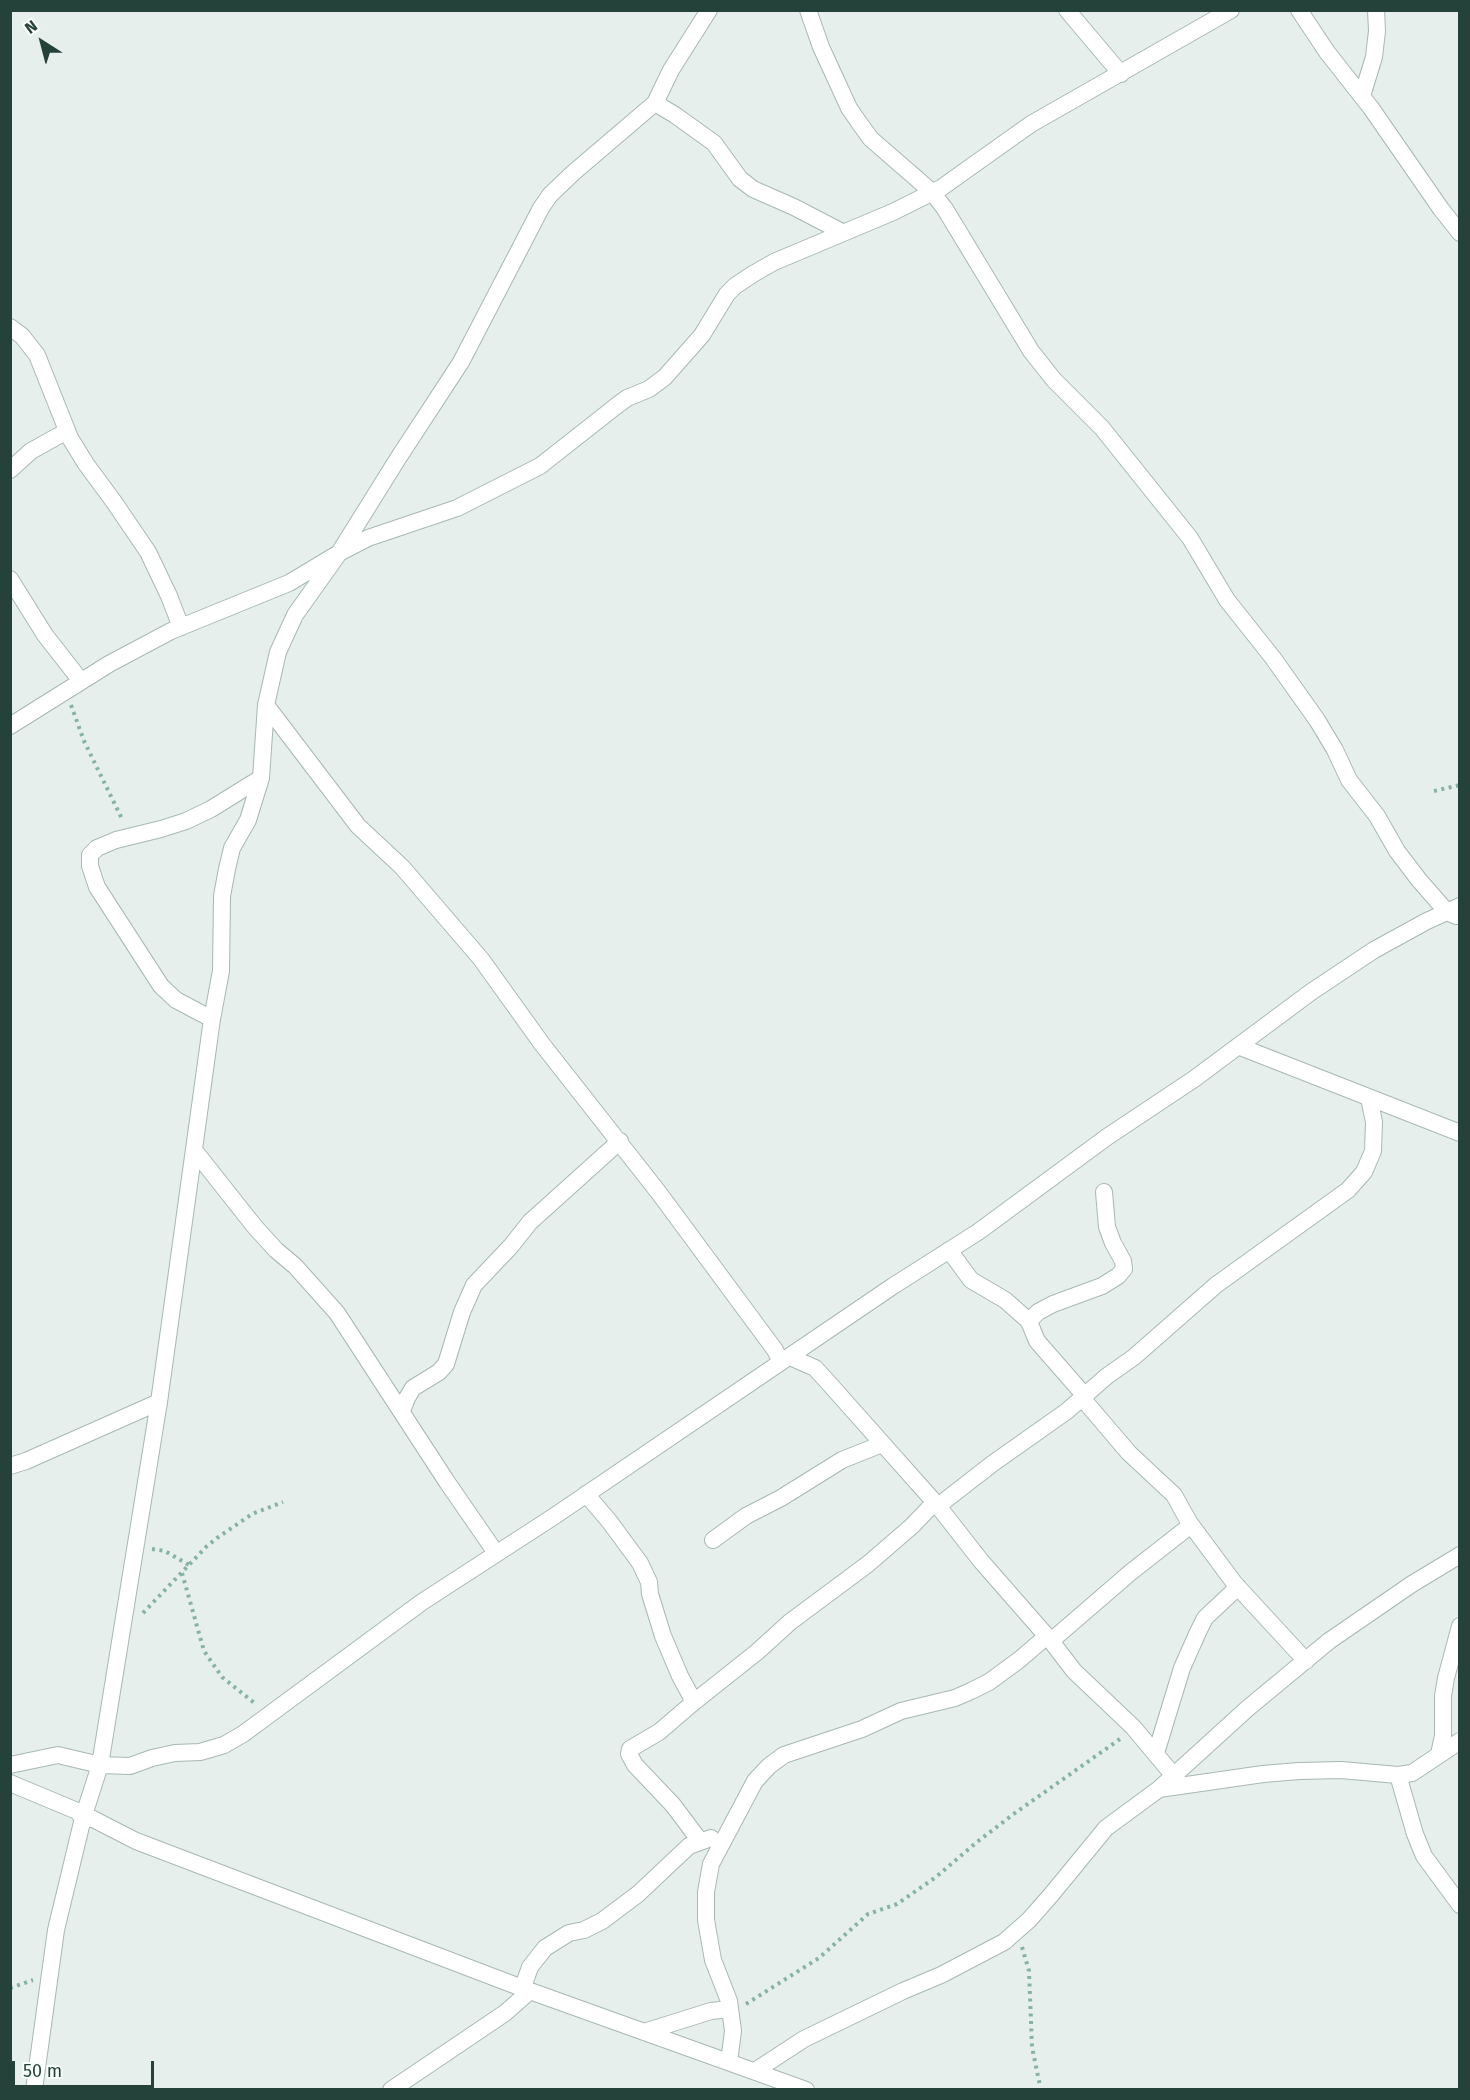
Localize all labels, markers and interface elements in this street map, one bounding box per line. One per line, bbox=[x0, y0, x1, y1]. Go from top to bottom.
north arrow bbox=[12, 12, 72, 72]
text: N bbox=[21, 16, 41, 38]
scale bar bbox=[15, 2049, 158, 2087]
text: 50 m bbox=[23, 2060, 62, 2082]

